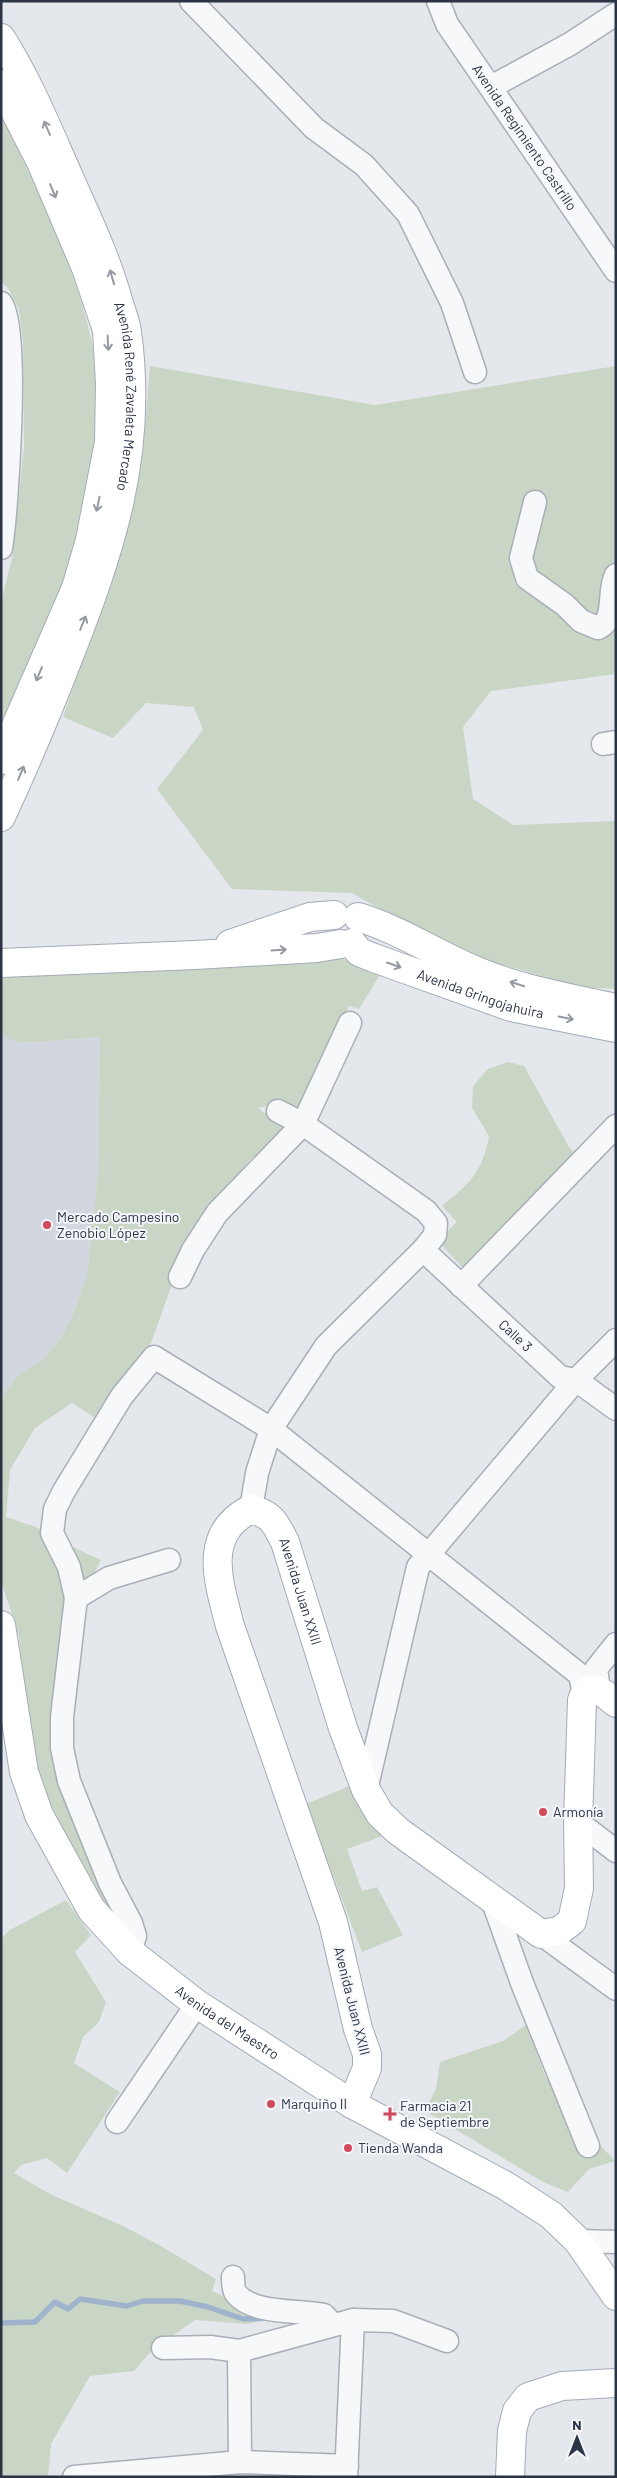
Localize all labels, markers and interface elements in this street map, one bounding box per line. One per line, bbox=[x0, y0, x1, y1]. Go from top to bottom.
street label: Avenida Regimiento Castrillo bbox=[469, 61, 581, 213]
one-way arrow bbox=[41, 121, 51, 136]
one-way arrow bbox=[48, 183, 58, 198]
one-way arrow bbox=[106, 269, 116, 285]
street label: Avenida René Zavaleta Mercado bbox=[111, 299, 140, 493]
one-way arrow bbox=[103, 334, 113, 351]
one-way arrow bbox=[92, 496, 102, 512]
one-way arrow bbox=[79, 616, 88, 631]
one-way arrow bbox=[33, 666, 43, 681]
one-way arrow bbox=[16, 766, 26, 781]
one-way arrow bbox=[271, 946, 287, 955]
one-way arrow bbox=[386, 961, 401, 970]
street label: Avenida Gringojahuira bbox=[415, 965, 545, 1021]
one-way arrow bbox=[510, 979, 526, 989]
one-way arrow bbox=[557, 1014, 573, 1023]
place label: Mercado Campesino Zenobio López bbox=[57, 1208, 180, 1241]
marker: Mercado Campesino Zenobio López bbox=[41, 1219, 53, 1231]
street label: Calle 3 bbox=[495, 1316, 536, 1355]
street label: Avenida Juan XXIII bbox=[276, 1536, 326, 1647]
place label: Armonía bbox=[553, 1803, 603, 1820]
marker: Armonía bbox=[537, 1806, 549, 1818]
street label: Avenida Juan XXIII bbox=[331, 1945, 374, 2057]
street label: Avenida del Maestro bbox=[172, 1982, 282, 2063]
place label: Marquiño II bbox=[281, 2095, 347, 2112]
place label: Farmacia 21 de Septiembre bbox=[400, 2097, 489, 2130]
marker: Marquiño II bbox=[265, 2098, 277, 2110]
marker: Farmacia 21 de Septiembre bbox=[384, 2108, 396, 2120]
place label: Tienda Wanda bbox=[358, 2139, 443, 2156]
marker: Tienda Wanda bbox=[342, 2142, 354, 2154]
north arrow bbox=[552, 2413, 602, 2463]
text: N bbox=[572, 2416, 582, 2433]

